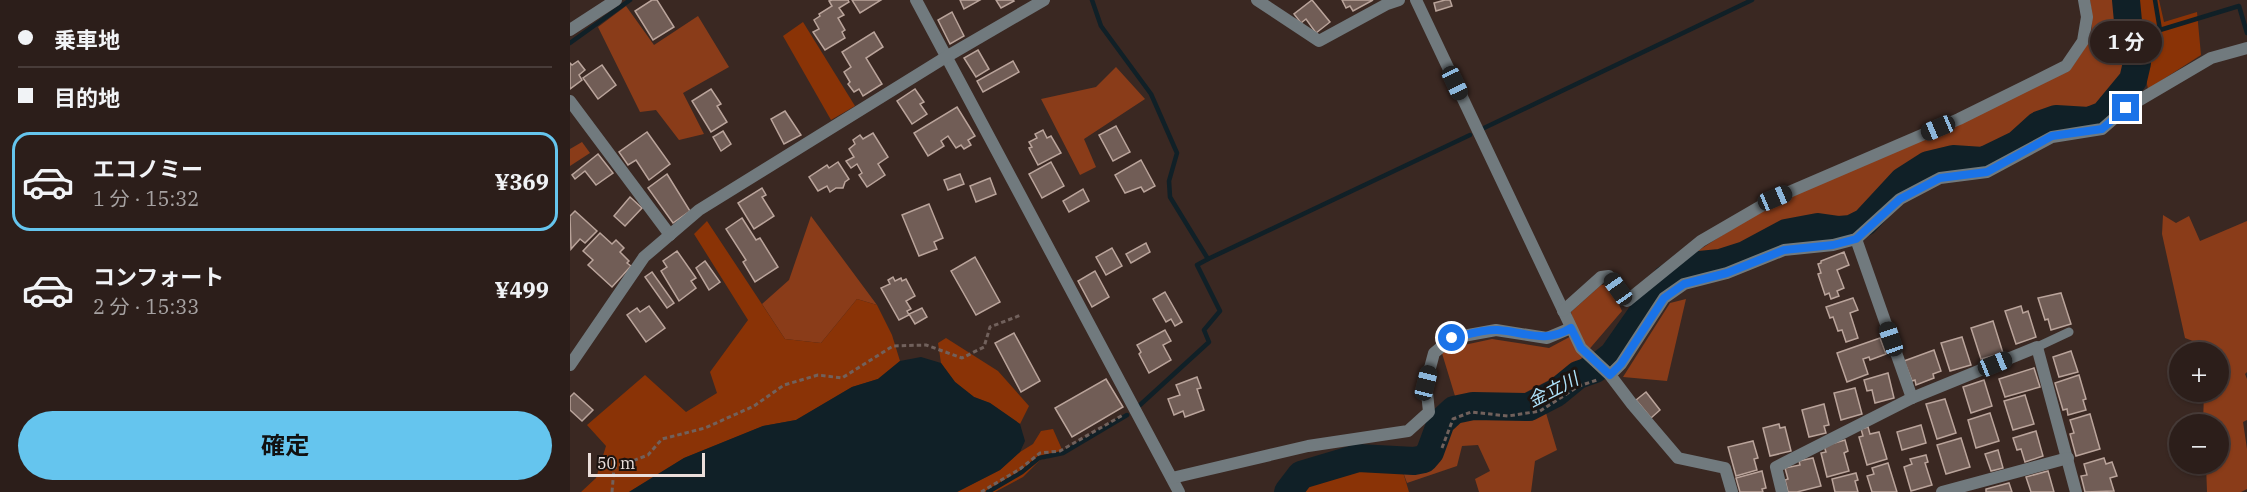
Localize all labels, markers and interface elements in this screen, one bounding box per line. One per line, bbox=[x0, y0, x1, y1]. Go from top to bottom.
callout: 1 分 bbox=[2090, 21, 2162, 63]
text: 乗車地 bbox=[54, 25, 120, 54]
text: 1 分 bbox=[2108, 28, 2144, 55]
car bbox=[1439, 63, 1471, 103]
text: 目的地 bbox=[54, 83, 120, 112]
route end bbox=[2112, 94, 2139, 121]
car bbox=[1918, 113, 1958, 143]
text: エコノミー bbox=[93, 154, 203, 183]
icon: car bbox=[21, 155, 75, 209]
text: ¥369 bbox=[494, 167, 549, 196]
car bbox=[1755, 183, 1795, 213]
text: 1 分 · 15:32 bbox=[93, 185, 199, 212]
text: コンフォート bbox=[93, 262, 224, 291]
icon: car bbox=[21, 263, 75, 317]
car bbox=[1600, 269, 1636, 309]
text: ¥499 bbox=[494, 275, 549, 304]
text: 2 分 · 15:33 bbox=[93, 293, 199, 320]
car bbox=[1877, 319, 1905, 359]
route start bbox=[1438, 324, 1465, 351]
map controls bbox=[2169, 342, 2229, 474]
button: + bbox=[2169, 342, 2229, 402]
car bbox=[1975, 349, 2015, 379]
car bbox=[1413, 363, 1439, 403]
water label: 金立川 bbox=[1523, 366, 1584, 412]
button: 確定 bbox=[18, 411, 552, 480]
button: − bbox=[2169, 414, 2229, 474]
scale bar bbox=[588, 450, 705, 478]
text: 50 m bbox=[597, 453, 635, 473]

